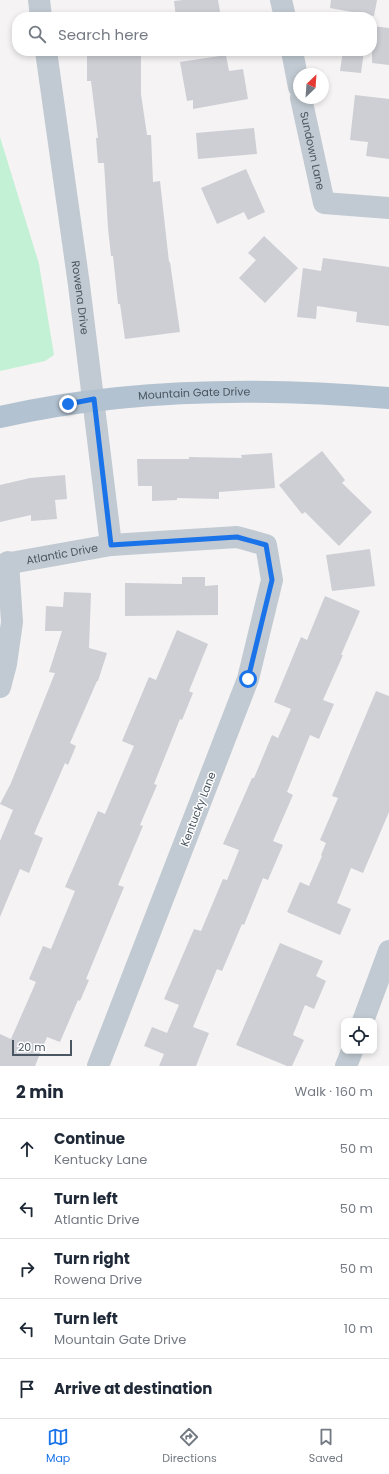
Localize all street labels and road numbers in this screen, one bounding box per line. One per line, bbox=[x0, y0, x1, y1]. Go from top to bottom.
street label: Sundown Lane bbox=[296, 110, 329, 192]
street label: Rowena Drive bbox=[68, 259, 93, 336]
street label: Mountain Gate Drive bbox=[138, 384, 250, 404]
street label: Atlantic Drive bbox=[25, 539, 99, 568]
street label: Kentucky Lane bbox=[176, 769, 220, 849]

